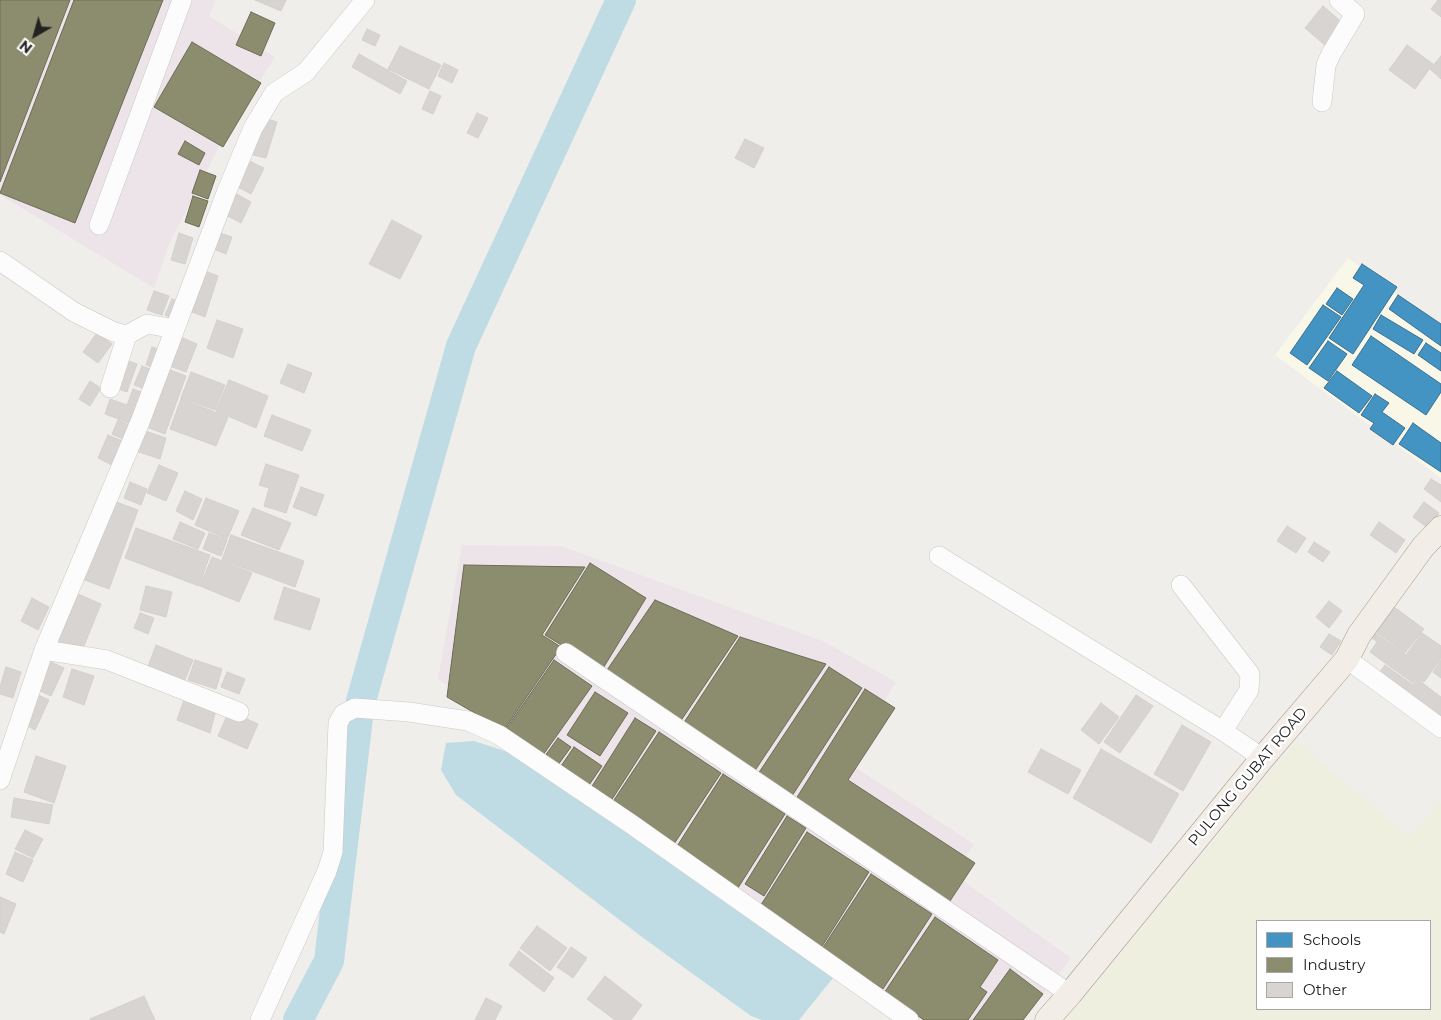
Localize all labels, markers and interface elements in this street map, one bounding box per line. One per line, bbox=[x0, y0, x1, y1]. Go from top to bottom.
north arrow bbox=[10, 10, 60, 60]
text: N bbox=[16, 36, 36, 57]
street label: PULONG GUBAT ROAD bbox=[1185, 704, 1311, 850]
legend bbox=[1256, 920, 1431, 1010]
text: Schools bbox=[1303, 930, 1361, 949]
text: Industry bbox=[1303, 955, 1365, 974]
text: Other bbox=[1303, 980, 1347, 999]

